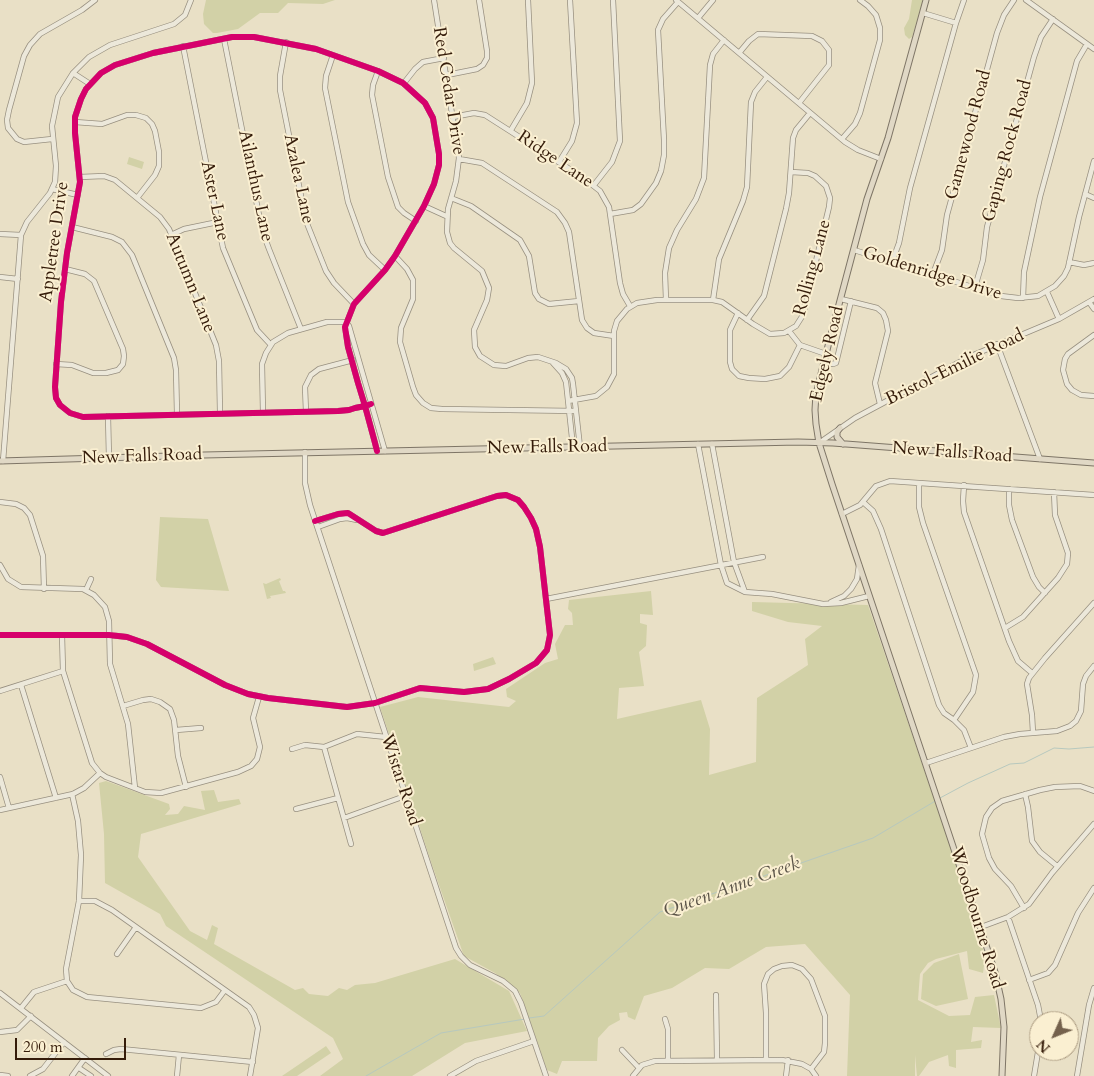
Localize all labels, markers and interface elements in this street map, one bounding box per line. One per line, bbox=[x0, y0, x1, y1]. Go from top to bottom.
street label: Red Cedar Drive bbox=[427, 25, 469, 157]
street label: Gamewood Road bbox=[941, 68, 997, 202]
street label: Gaping Rock Road bbox=[979, 78, 1037, 224]
street label: Ridge Lane bbox=[513, 127, 597, 193]
street label: Ailanthus Lane bbox=[233, 128, 277, 244]
street label: Azalea Lane bbox=[278, 132, 318, 226]
street label: Aster Lane bbox=[195, 159, 233, 243]
street label: Appletree Drive bbox=[36, 180, 74, 304]
street label: Rolling Lane bbox=[790, 218, 836, 318]
street label: Autumn Lane bbox=[160, 230, 220, 336]
street label: Goldenridge Drive bbox=[860, 243, 1004, 305]
street label: Edgely Road bbox=[807, 304, 849, 404]
street label: Bristol-Emilie Road bbox=[882, 325, 1028, 411]
street label: New Falls Road bbox=[487, 436, 607, 460]
street label: New Falls Road bbox=[891, 438, 1013, 468]
street label: New Falls Road bbox=[81, 444, 203, 470]
street label: Wistar Road bbox=[375, 731, 425, 829]
street label: Woodbourne Road bbox=[944, 844, 1008, 992]
water label: Queen Anne Creek bbox=[661, 853, 803, 923]
north arrow bbox=[1029, 1011, 1079, 1061]
scale bar bbox=[18, 1028, 129, 1060]
text: N bbox=[1033, 1035, 1055, 1057]
text: 200 m bbox=[23, 1037, 63, 1057]

